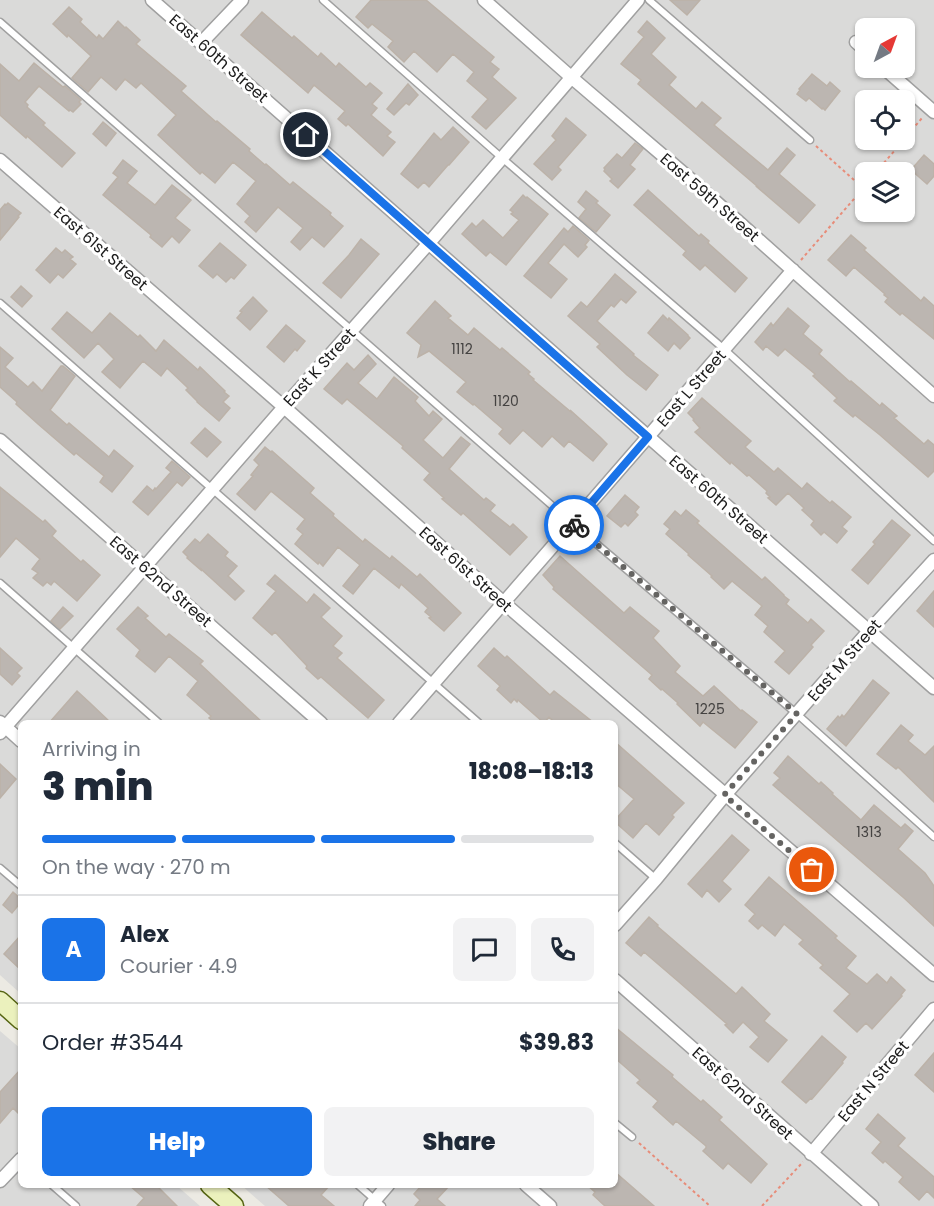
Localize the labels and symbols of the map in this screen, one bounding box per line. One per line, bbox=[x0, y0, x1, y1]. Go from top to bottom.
street label: East 60th Street bbox=[164, 9, 273, 108]
north arrow bbox=[855, 18, 915, 78]
pin bbox=[280, 109, 331, 160]
street label: East 59th Street bbox=[655, 148, 764, 247]
street label: East 61st Street bbox=[49, 201, 153, 296]
street label: East K Street bbox=[278, 323, 361, 412]
house number: 1112 bbox=[451, 339, 473, 359]
street label: East L Street bbox=[651, 345, 731, 432]
house number: 1120 bbox=[493, 391, 519, 411]
street label: East 60th Street bbox=[664, 450, 773, 549]
courier bbox=[544, 495, 604, 555]
street label: East 61st Street bbox=[414, 521, 517, 618]
street label: East 62nd Street bbox=[104, 530, 217, 632]
street label: East M Street bbox=[802, 614, 887, 707]
house number: 1225 bbox=[695, 699, 725, 719]
house number: 1313 bbox=[856, 822, 882, 842]
pin bbox=[786, 844, 837, 895]
street label: East N Street bbox=[832, 1036, 914, 1127]
street label: East 62nd Street bbox=[687, 1042, 798, 1145]

